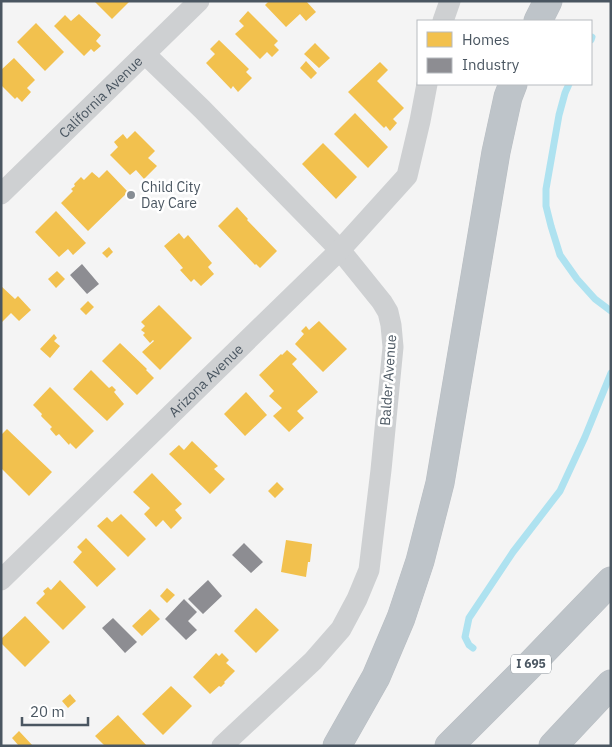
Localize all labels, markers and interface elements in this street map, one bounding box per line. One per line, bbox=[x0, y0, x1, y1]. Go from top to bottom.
legend bbox=[417, 20, 592, 85]
text: Homes bbox=[462, 30, 510, 49]
street label: California Avenue bbox=[55, 52, 146, 142]
text: Industry bbox=[462, 55, 520, 74]
place label: Child City Day Care bbox=[141, 178, 200, 212]
marker: Child City Day Care bbox=[125, 189, 137, 201]
street label: Balder Avenue bbox=[376, 333, 400, 426]
street label: Arizona Avenue bbox=[165, 340, 247, 421]
road number: I 695 bbox=[511, 654, 551, 674]
scale bar bbox=[22, 694, 89, 726]
text: 20 m bbox=[30, 702, 65, 721]

